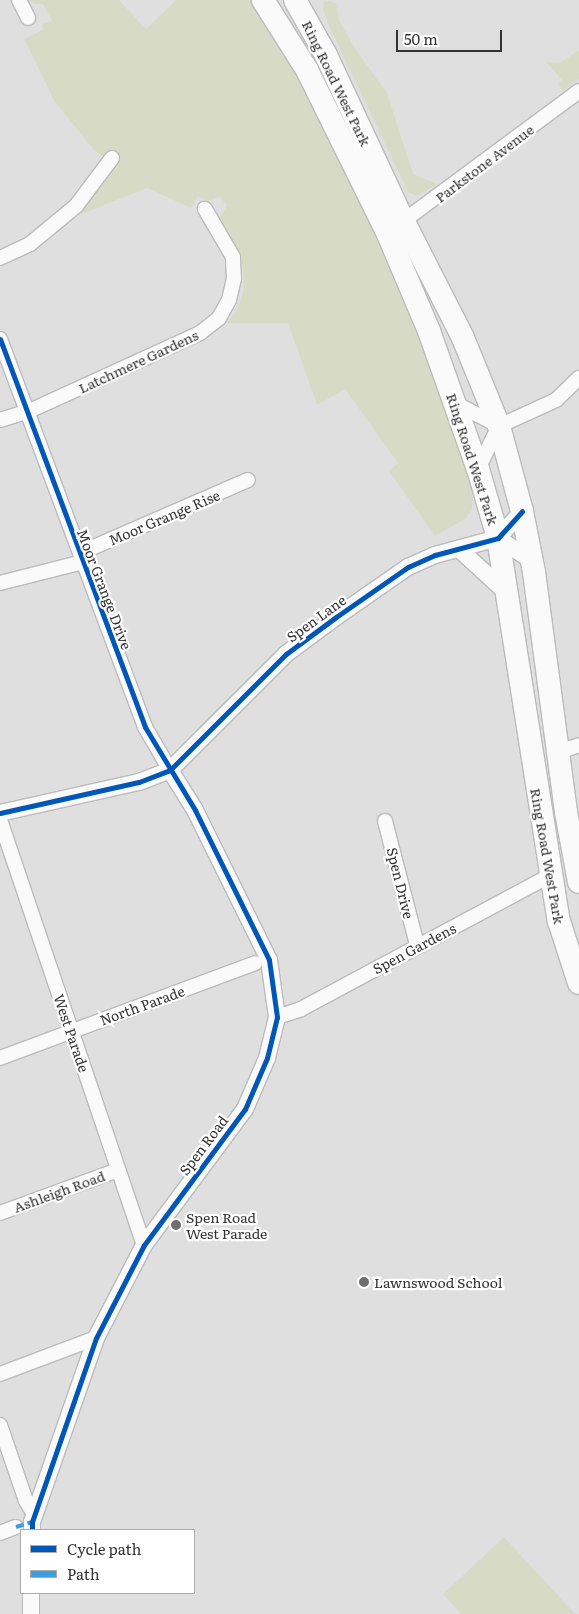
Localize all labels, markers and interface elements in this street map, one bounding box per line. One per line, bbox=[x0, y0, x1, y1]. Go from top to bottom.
street label: Ring Road West Park bbox=[299, 17, 375, 149]
scale bar bbox=[399, 20, 505, 52]
text: 50 m bbox=[404, 27, 438, 50]
street label: Parkstone Avenue bbox=[431, 121, 537, 205]
street label: Latchmere Gardens bbox=[75, 326, 201, 396]
street label: Ring Road West Park bbox=[444, 391, 502, 527]
street label: Moor Grange Rise bbox=[106, 486, 222, 548]
street label: Moor Grange Drive bbox=[74, 526, 136, 652]
street label: Spen Lane bbox=[283, 591, 349, 645]
street label: Ring Road West Park bbox=[528, 787, 568, 925]
street label: Spen Drive bbox=[384, 846, 418, 920]
street label: Spen Gardens bbox=[370, 919, 458, 977]
street label: North Parade bbox=[97, 982, 187, 1028]
street label: West Parade bbox=[51, 992, 93, 1074]
street label: Spen Road bbox=[175, 1112, 231, 1178]
street label: Ashleigh Road bbox=[11, 1167, 107, 1215]
place label: Spen Road West Parade bbox=[186, 1209, 267, 1242]
marker: Spen Road West Parade bbox=[170, 1219, 182, 1231]
place label: Lawnswood School bbox=[374, 1274, 502, 1290]
marker: Lawnswood School bbox=[358, 1276, 370, 1288]
legend bbox=[20, 1529, 195, 1594]
text: Cycle path bbox=[67, 1537, 141, 1560]
text: Path bbox=[67, 1562, 100, 1585]

